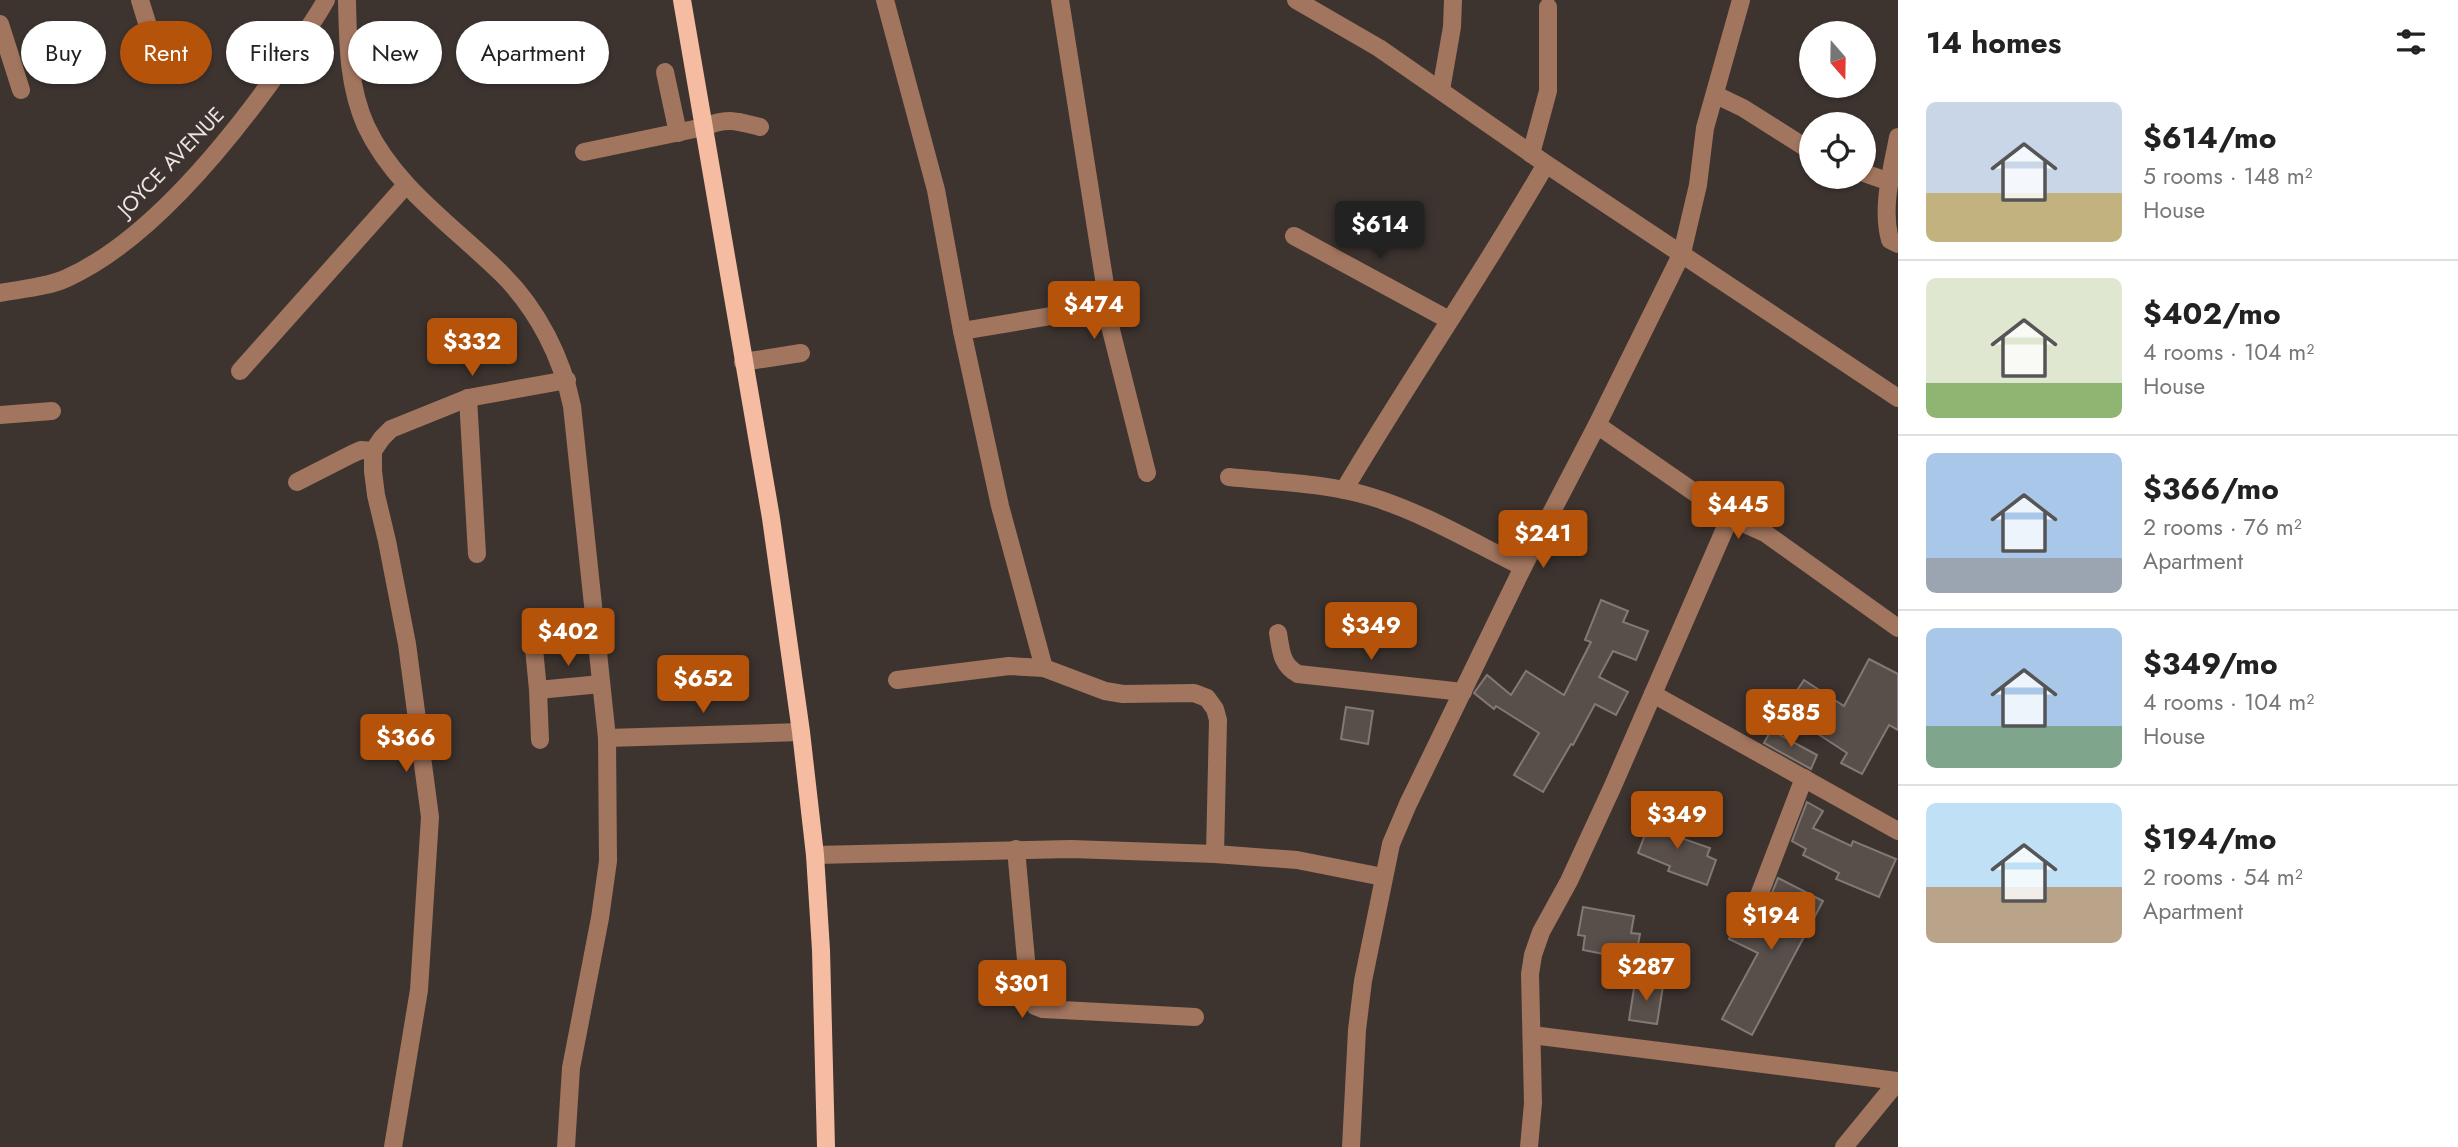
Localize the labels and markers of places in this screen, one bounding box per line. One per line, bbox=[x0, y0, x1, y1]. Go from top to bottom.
pin: $614 bbox=[1339, 202, 1421, 261]
pin: $474 bbox=[1053, 282, 1135, 341]
pin: $332 bbox=[431, 318, 513, 378]
pin: $445 bbox=[1697, 482, 1779, 541]
pin: $241 bbox=[1502, 510, 1584, 570]
pin: $349 bbox=[1330, 602, 1412, 662]
pin: $402 bbox=[527, 608, 609, 668]
pin: $652 bbox=[662, 656, 744, 715]
pin: $585 bbox=[1750, 690, 1832, 749]
pin: $366 bbox=[365, 714, 447, 774]
pin: $349 bbox=[1636, 792, 1718, 851]
pin: $194 bbox=[1730, 892, 1812, 952]
pin: $287 bbox=[1605, 944, 1687, 1003]
pin: $301 bbox=[981, 960, 1063, 1020]

